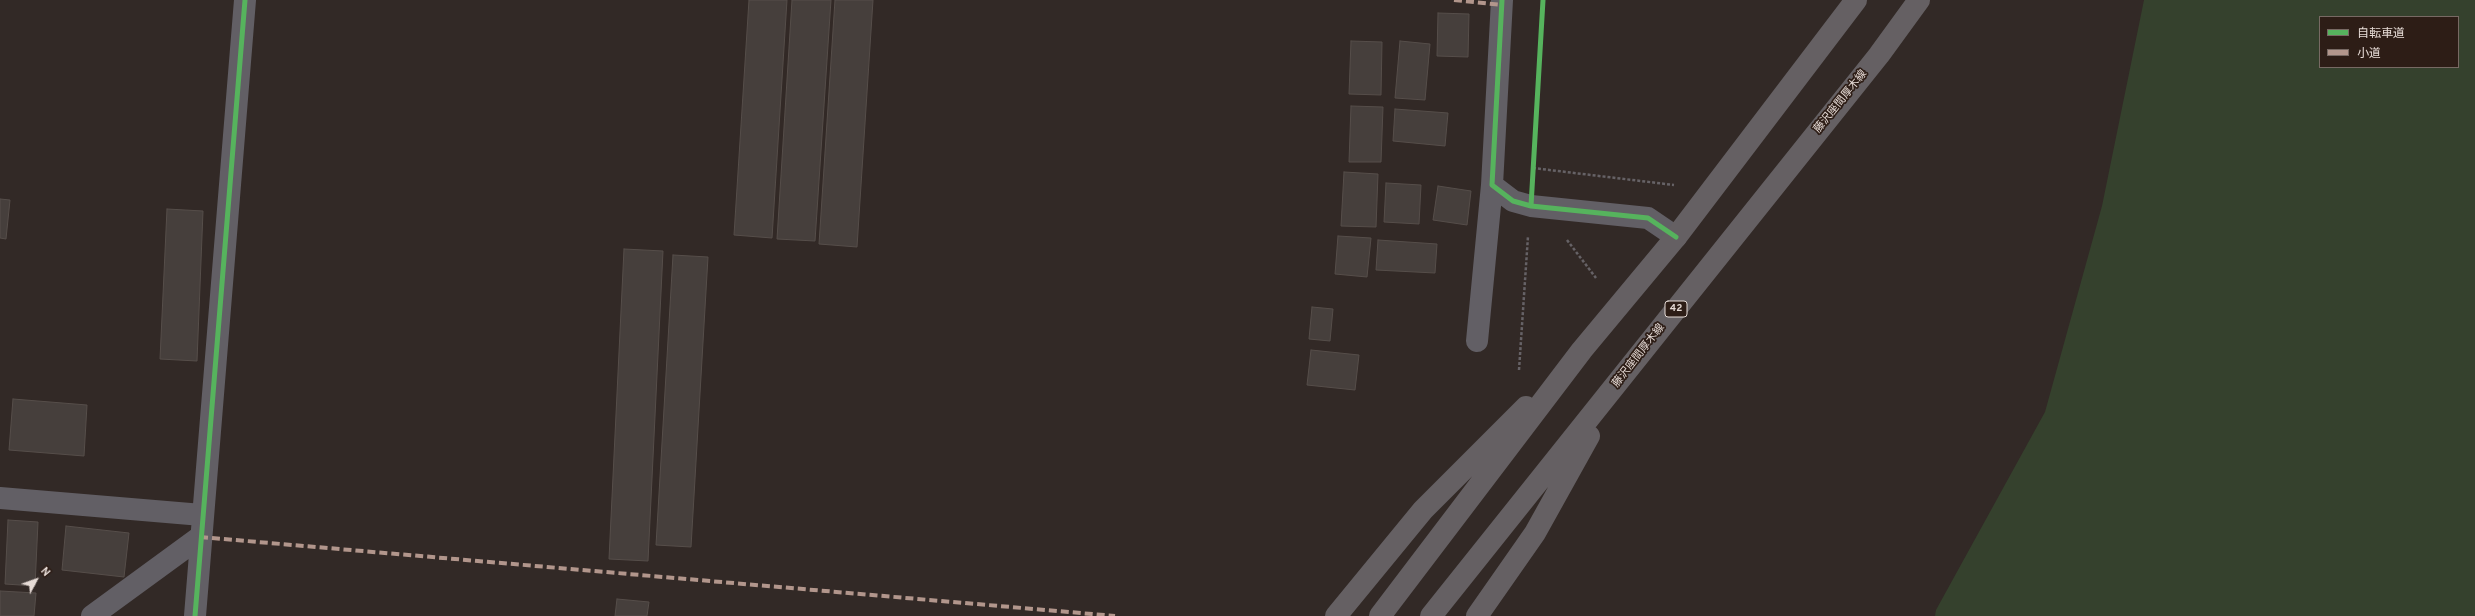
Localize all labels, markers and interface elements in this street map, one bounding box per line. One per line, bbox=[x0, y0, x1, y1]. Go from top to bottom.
legend bbox=[2319, 16, 2459, 68]
text: 自転車道 bbox=[2357, 26, 2405, 42]
text: 小道 bbox=[2357, 46, 2381, 62]
street label: 藤沢座間厚木線 bbox=[1812, 68, 1870, 136]
road number: 42 bbox=[1665, 301, 1687, 317]
street label: 藤沢座間厚木線 bbox=[1610, 322, 1668, 390]
north arrow bbox=[16, 560, 56, 600]
text: N bbox=[37, 565, 53, 580]

